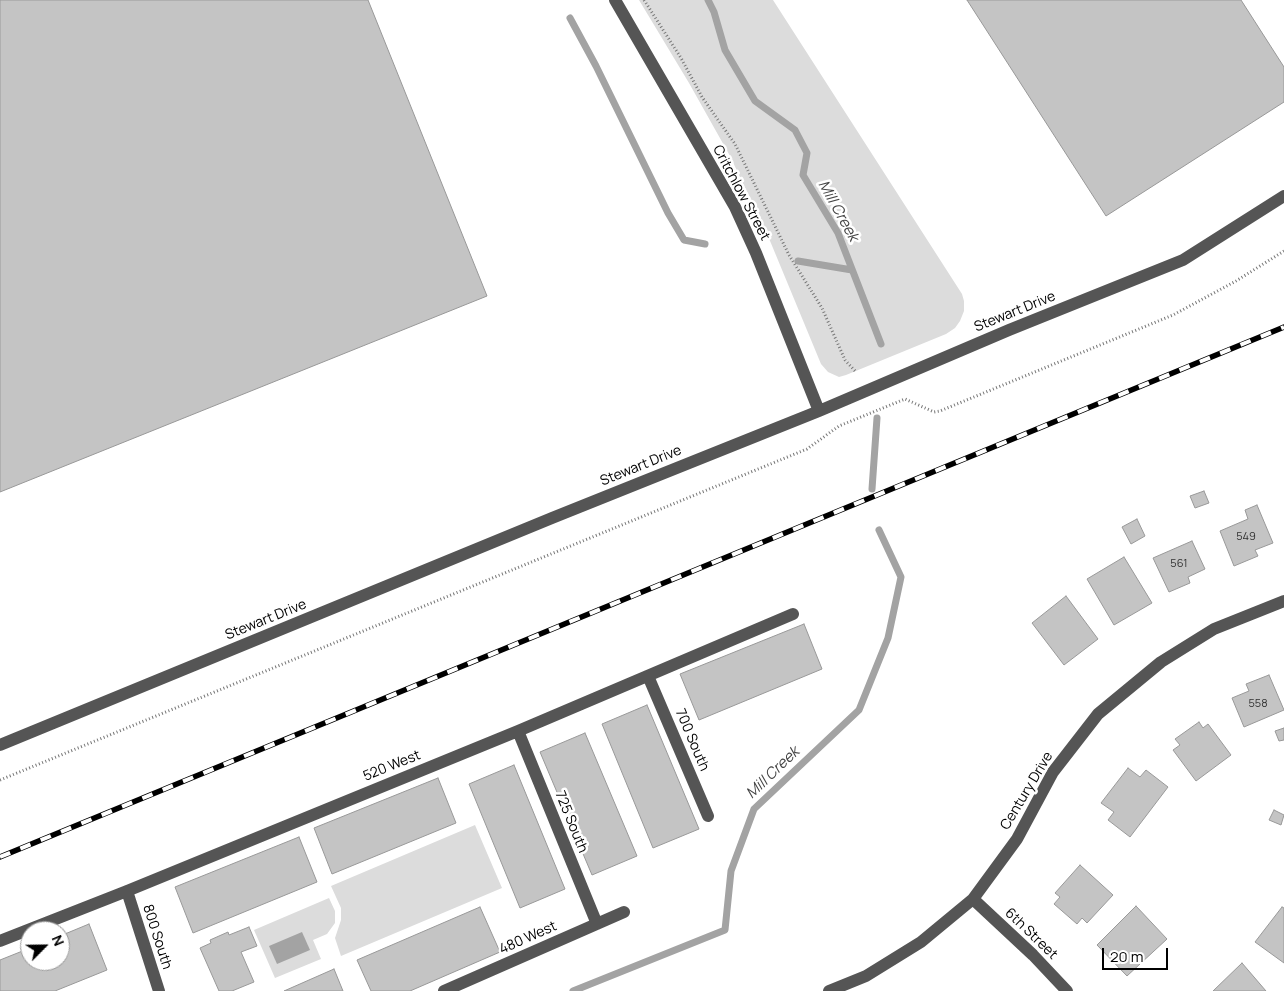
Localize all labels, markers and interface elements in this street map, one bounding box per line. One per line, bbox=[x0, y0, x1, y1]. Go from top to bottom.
street label: Critchlow Street bbox=[709, 142, 773, 244]
water label: Mill Creek bbox=[814, 177, 862, 245]
street label: Stewart Drive bbox=[972, 288, 1058, 336]
street label: Stewart Drive bbox=[598, 442, 684, 490]
house number: 549 bbox=[1236, 530, 1256, 544]
house number: 561 bbox=[1170, 557, 1188, 571]
street label: Stewart Drive bbox=[223, 596, 309, 644]
house number: 558 bbox=[1248, 697, 1268, 711]
street label: 700 South bbox=[671, 706, 713, 774]
water label: Mill Creek bbox=[743, 743, 803, 803]
street label: 520 West bbox=[361, 747, 423, 785]
street label: Century Drive bbox=[997, 749, 1057, 833]
street label: 725 South bbox=[551, 789, 591, 855]
street label: 800 South bbox=[139, 902, 175, 972]
street label: 6th Street bbox=[1001, 905, 1061, 963]
street label: 480 West bbox=[497, 918, 559, 958]
north arrow bbox=[20, 921, 70, 971]
text: N bbox=[48, 932, 69, 949]
scale bar bbox=[1104, 938, 1170, 970]
text: 20 m bbox=[1110, 946, 1143, 967]

